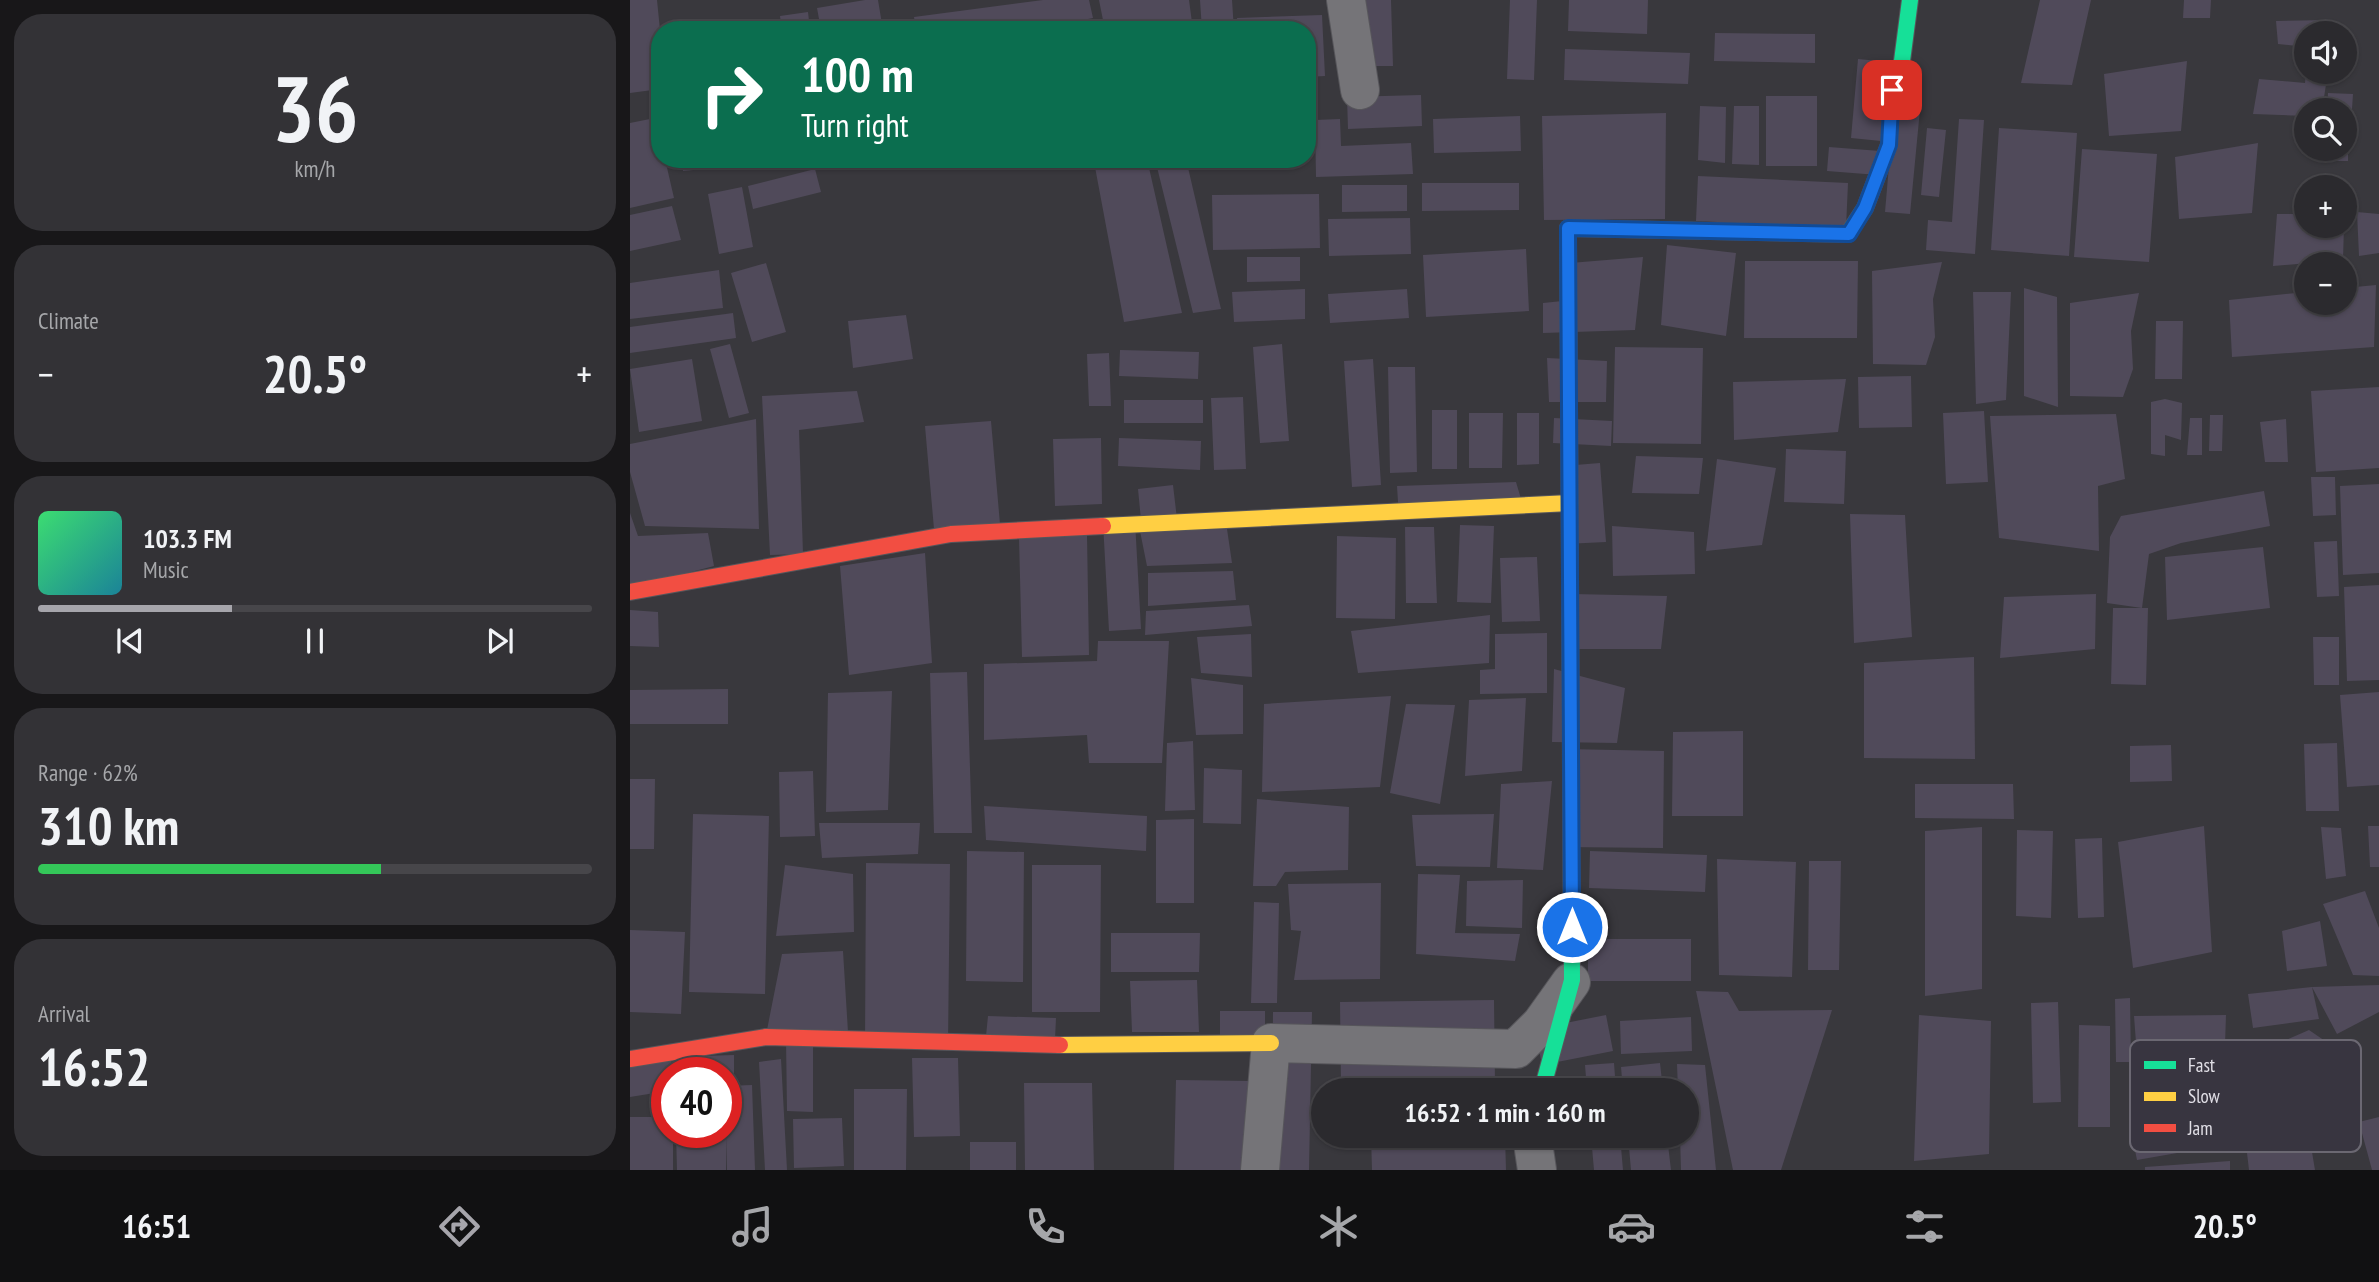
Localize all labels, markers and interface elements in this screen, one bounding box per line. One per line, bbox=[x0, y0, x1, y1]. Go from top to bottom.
map controls bbox=[2294, 21, 2357, 315]
button: sound bbox=[2294, 21, 2357, 84]
text: 100 m bbox=[801, 42, 914, 106]
text: 36 bbox=[272, 49, 359, 167]
icon: right bbox=[686, 49, 777, 140]
pin bbox=[1862, 60, 1922, 120]
icon: arrive bbox=[1873, 71, 1911, 109]
button: search bbox=[2294, 98, 2357, 161]
text: Turn right bbox=[801, 104, 909, 146]
text: km/h bbox=[295, 154, 335, 183]
button: + bbox=[2294, 175, 2357, 238]
button: − bbox=[2294, 252, 2357, 315]
text: Climate bbox=[38, 306, 99, 335]
text: 20.5° bbox=[263, 340, 367, 407]
text: − bbox=[38, 349, 54, 398]
text: + bbox=[576, 349, 592, 398]
text: 103.3 FM bbox=[143, 522, 232, 555]
text: Music bbox=[143, 555, 189, 584]
icon: previous bbox=[111, 622, 149, 660]
icon: pause bbox=[296, 622, 334, 660]
icon: next bbox=[481, 622, 519, 660]
text: Range · 62% bbox=[38, 758, 138, 787]
text: 310 km bbox=[38, 792, 179, 859]
position arrow bbox=[1535, 890, 1609, 964]
text: Arrival bbox=[38, 999, 90, 1028]
text: 16:52 bbox=[38, 1033, 150, 1100]
legend bbox=[2130, 1040, 2361, 1152]
text: Fast bbox=[2188, 1053, 2216, 1077]
speed limit sign: 40 bbox=[651, 1057, 742, 1148]
text: Slow bbox=[2188, 1084, 2221, 1108]
text: 16:52 · 1 min · 160 m bbox=[1405, 1096, 1605, 1129]
text: Jam bbox=[2187, 1116, 2213, 1140]
icon: directions bbox=[435, 1202, 484, 1251]
icon: music bbox=[728, 1202, 777, 1251]
icon: phone bbox=[1021, 1202, 1070, 1251]
icon: climate bbox=[1314, 1202, 1363, 1251]
icon: car bbox=[1607, 1202, 1656, 1251]
icon: filters bbox=[1900, 1202, 1949, 1251]
text: 16:51 bbox=[122, 1205, 191, 1247]
text: 20.5° bbox=[2193, 1205, 2257, 1247]

